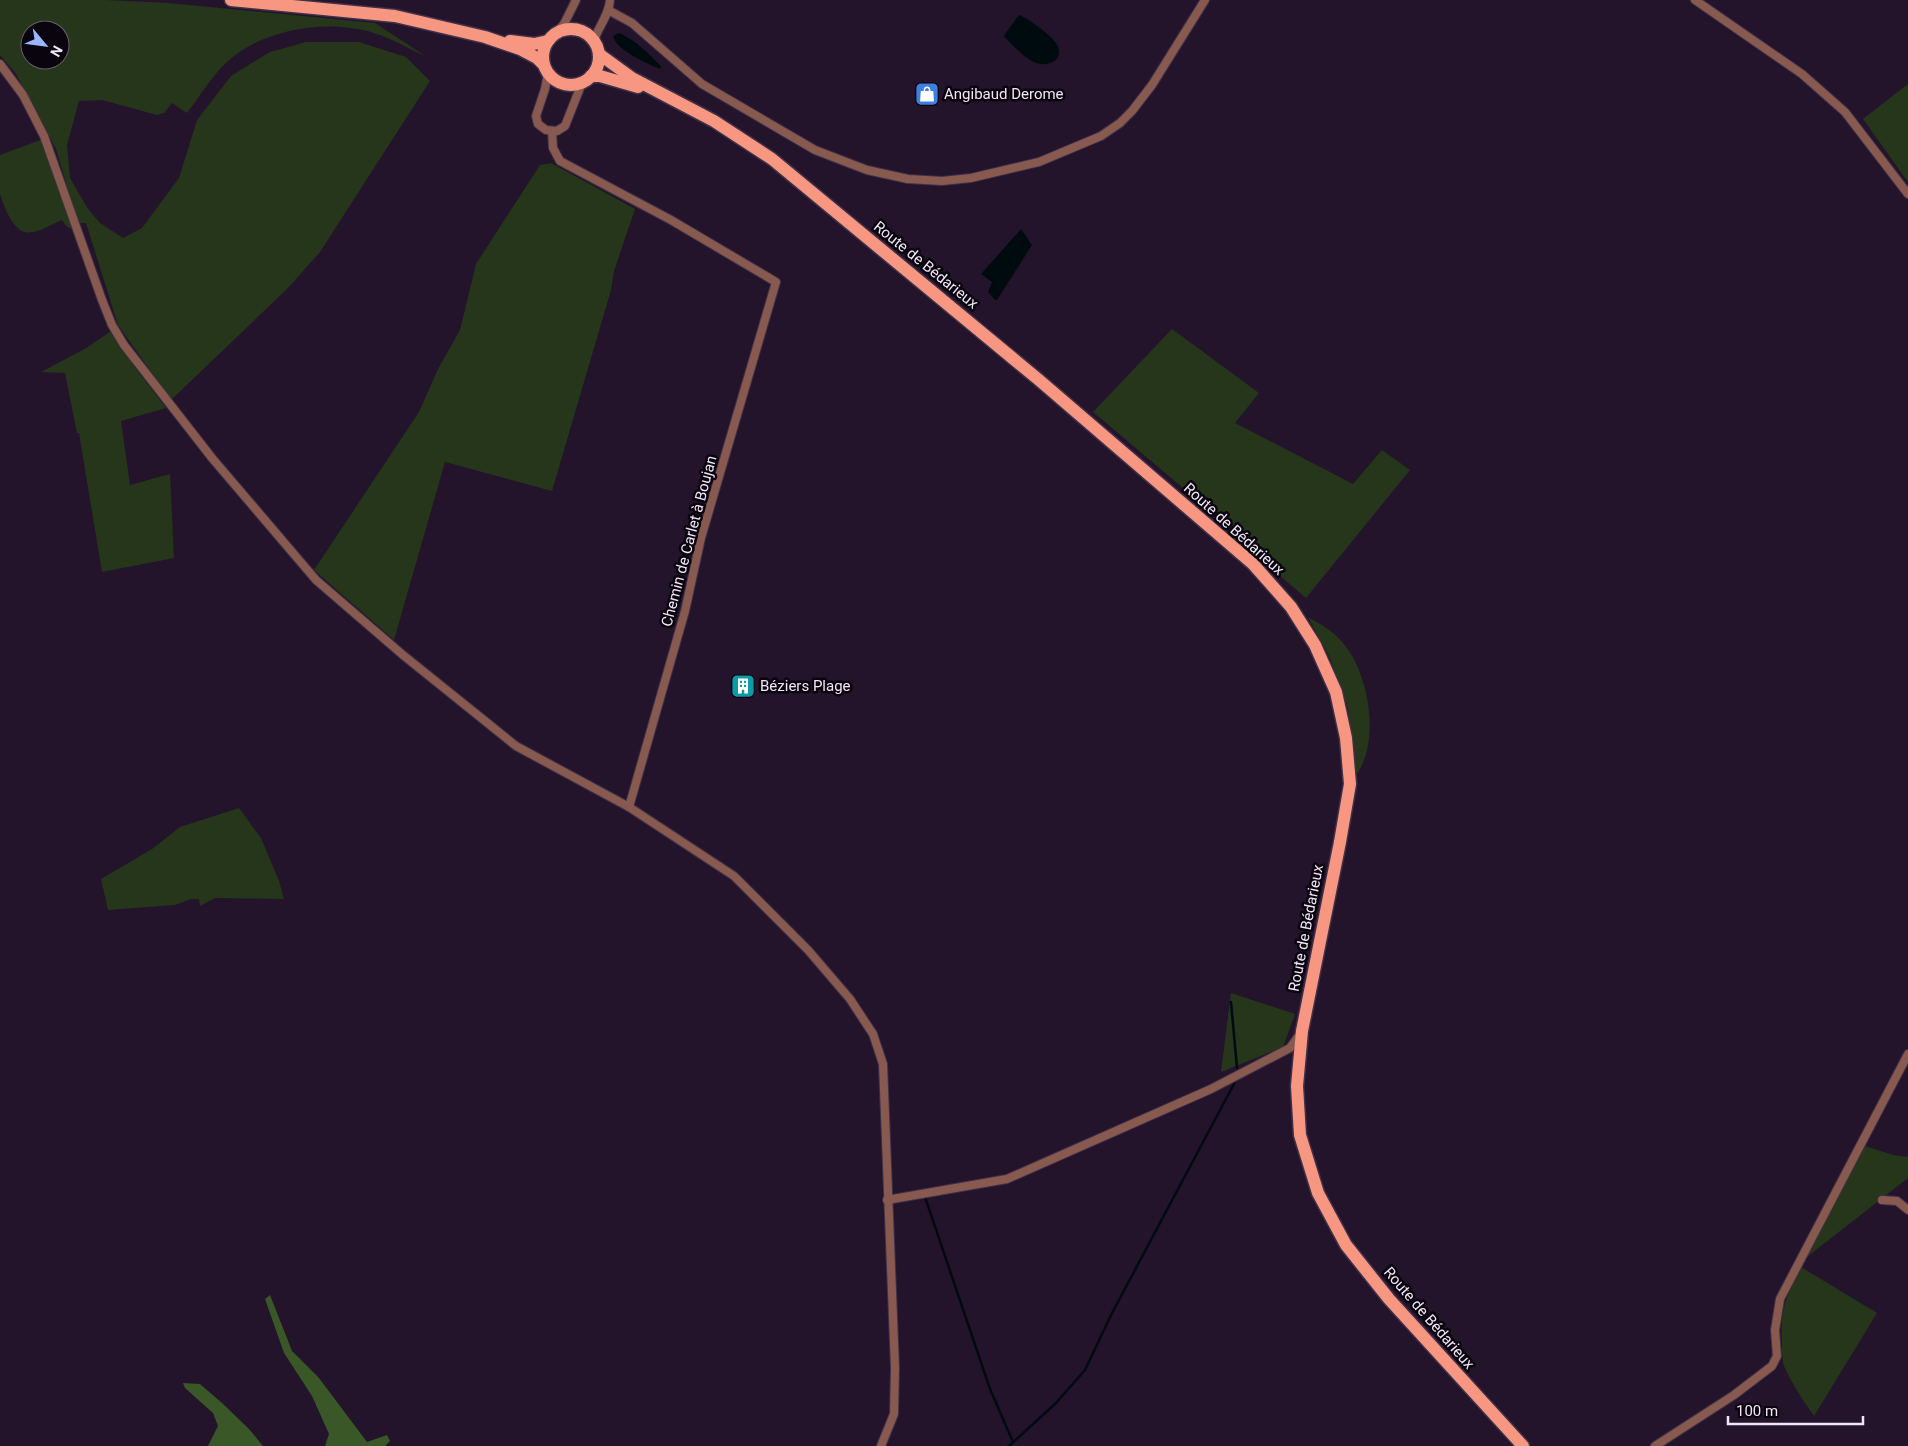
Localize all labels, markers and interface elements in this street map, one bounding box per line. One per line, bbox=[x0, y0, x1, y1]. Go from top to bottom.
north arrow bbox=[20, 20, 70, 70]
text: N bbox=[47, 43, 66, 60]
shop icon: Angibaud Derome bbox=[914, 81, 940, 107]
place label: Angibaud Derome bbox=[944, 85, 1064, 103]
street label: Route de Bédarieux bbox=[870, 217, 982, 313]
street label: Chemin de Carlet à Boujan bbox=[657, 454, 721, 628]
street label: Route de Bédarieux bbox=[1180, 479, 1288, 579]
building icon: Béziers Plage bbox=[730, 673, 756, 699]
place label: Béziers Plage bbox=[760, 677, 851, 695]
street label: Route de Bédarieux bbox=[1285, 862, 1327, 993]
street label: Route de Bédarieux bbox=[1380, 1263, 1479, 1373]
scale bar bbox=[1728, 1394, 1863, 1426]
text: 100 m bbox=[1736, 1402, 1778, 1420]

